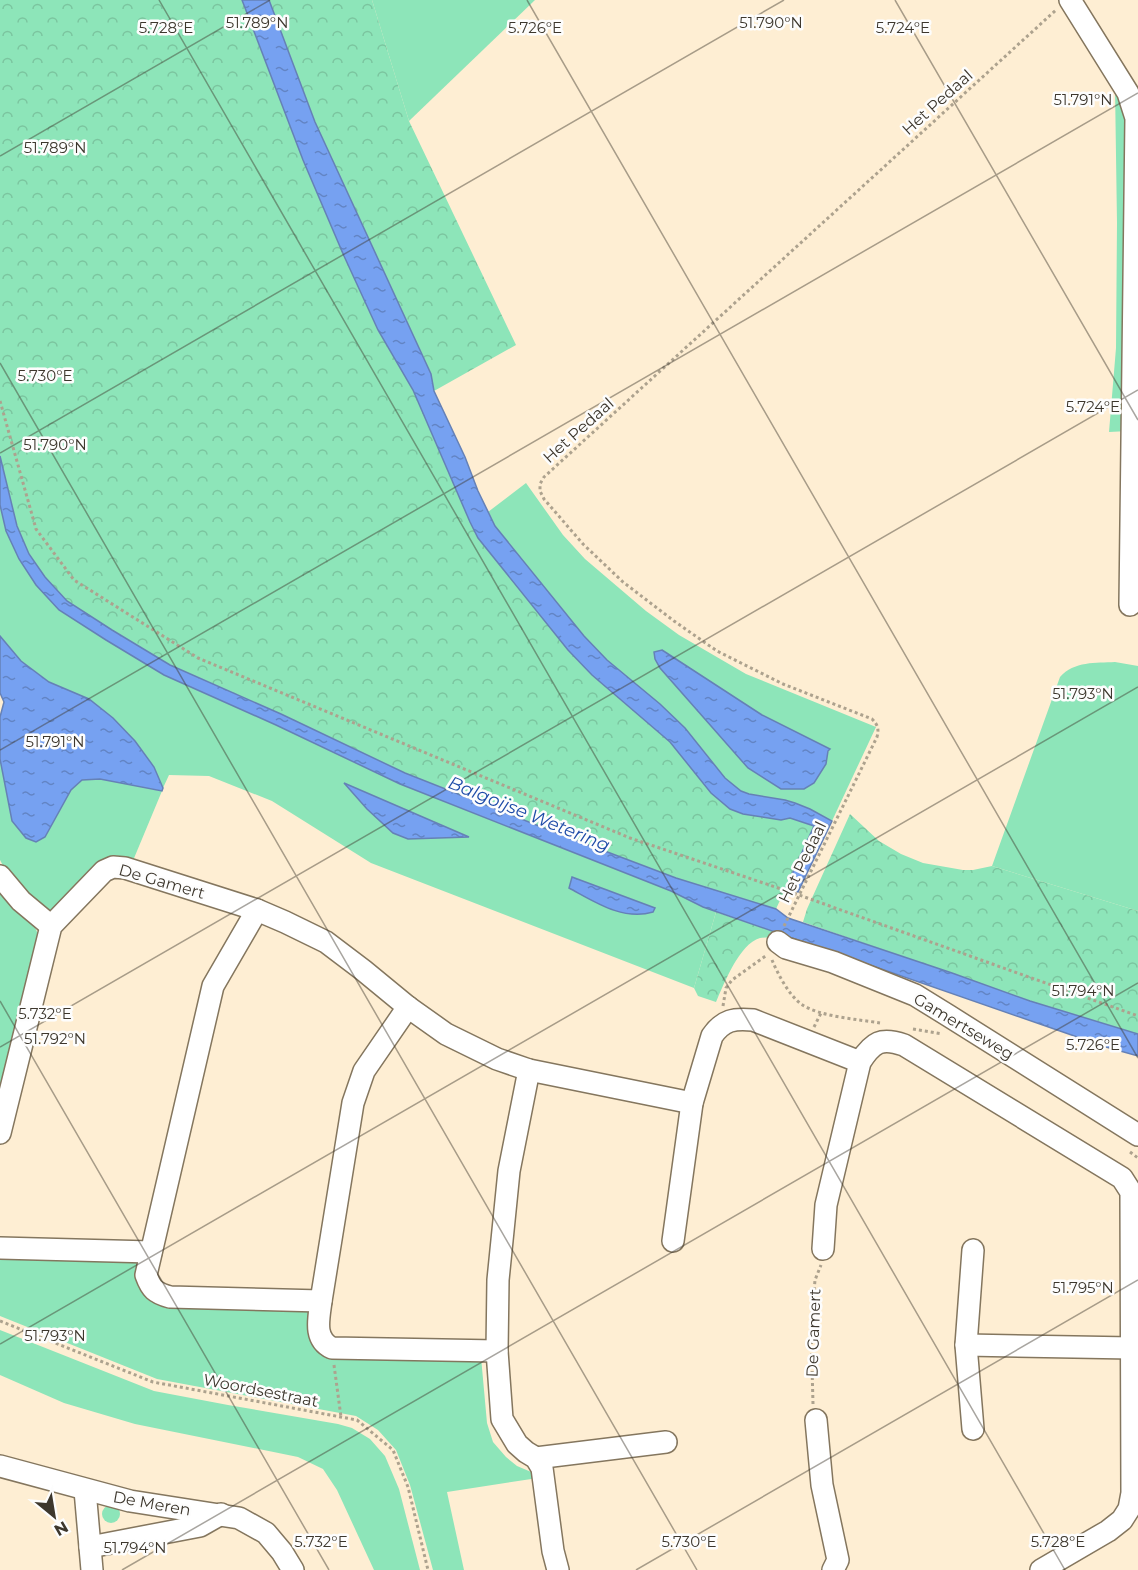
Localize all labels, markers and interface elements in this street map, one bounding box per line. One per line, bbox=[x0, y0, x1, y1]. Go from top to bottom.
text: 51.789°N bbox=[226, 13, 288, 32]
text: 51.790°N bbox=[739, 13, 803, 32]
text: 5.728°E bbox=[139, 18, 193, 37]
text: 5.726°E bbox=[508, 18, 562, 37]
text: 5.724°E bbox=[876, 18, 930, 37]
street label: Het Pedaal bbox=[898, 66, 977, 139]
text: 51.791°N bbox=[1054, 90, 1112, 109]
text: 51.789°N bbox=[24, 138, 86, 157]
text: 5.730°E bbox=[18, 366, 72, 385]
street label: Het Pedaal bbox=[539, 394, 618, 467]
text: 5.724°E bbox=[1066, 397, 1120, 416]
text: 51.790°N bbox=[23, 435, 87, 454]
text: 51.793°N bbox=[1052, 684, 1114, 703]
text: 51.791°N bbox=[26, 732, 84, 751]
water label: Balgoijse Wetering bbox=[445, 772, 613, 856]
street label: Het Pedaal bbox=[775, 818, 830, 906]
street label: De Gamert bbox=[117, 860, 208, 903]
text: 51.794°N bbox=[1052, 981, 1114, 1000]
street label: Gamertseweg bbox=[910, 989, 1017, 1064]
text: 5.732°E bbox=[18, 1004, 72, 1023]
text: 51.792°N bbox=[24, 1029, 86, 1048]
text: 5.726°E bbox=[1066, 1035, 1120, 1054]
text: 51.795°N bbox=[1052, 1278, 1114, 1297]
street label: De Gamert bbox=[802, 1288, 825, 1378]
text: 51.793°N bbox=[24, 1326, 86, 1345]
street label: Woordsestraat bbox=[202, 1370, 321, 1411]
north arrow bbox=[24, 1486, 84, 1546]
street label: De Meren bbox=[112, 1487, 192, 1520]
text: N bbox=[51, 1517, 72, 1540]
text: 5.732°E bbox=[294, 1532, 348, 1551]
text: 5.730°E bbox=[662, 1532, 716, 1551]
text: 5.728°E bbox=[1031, 1532, 1085, 1551]
text: 51.794°N bbox=[104, 1538, 166, 1557]

